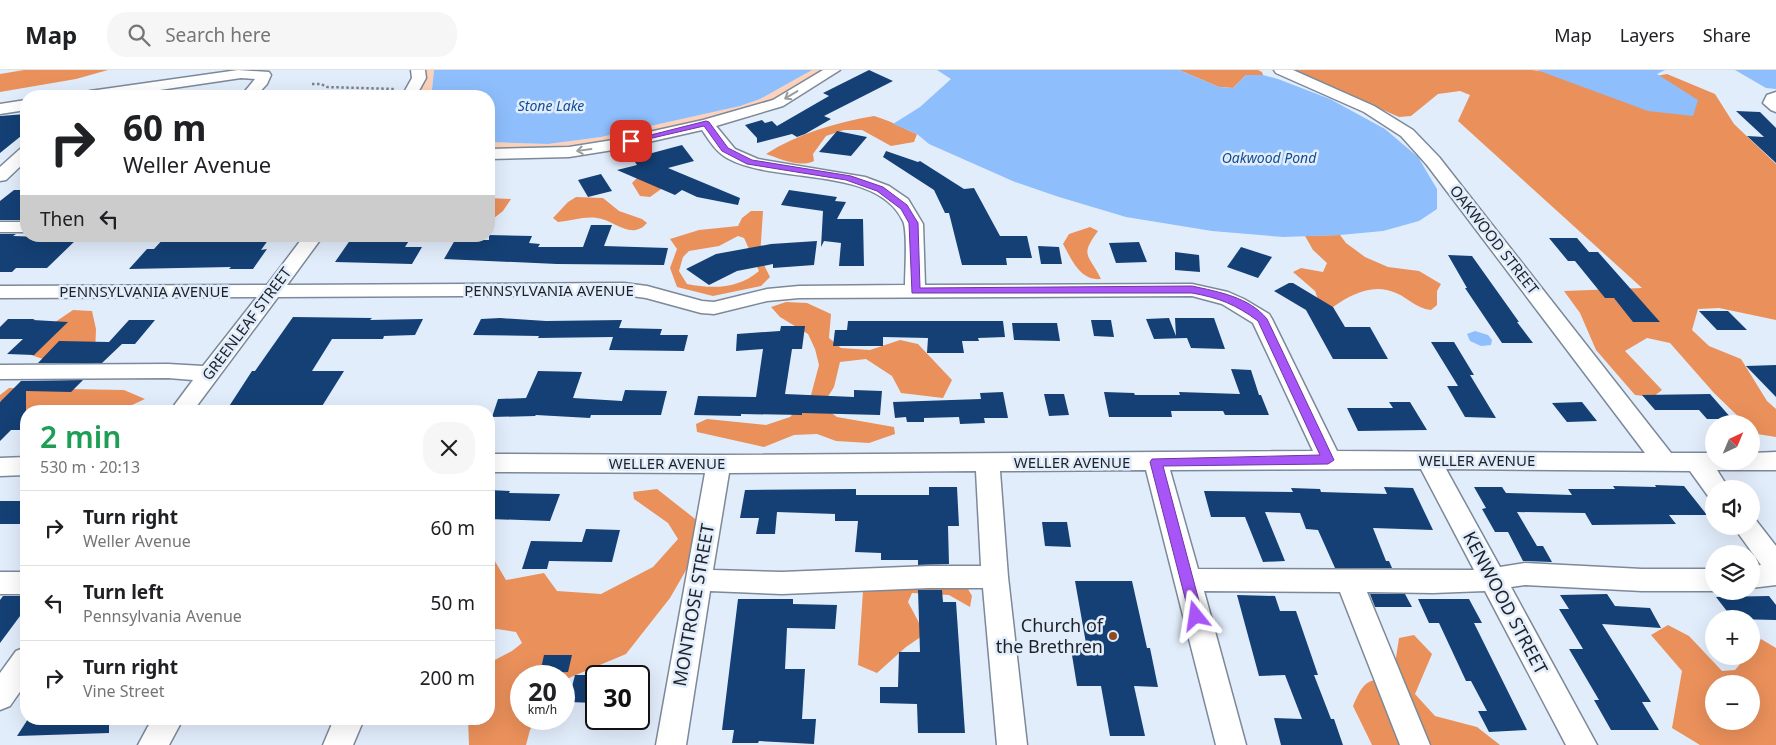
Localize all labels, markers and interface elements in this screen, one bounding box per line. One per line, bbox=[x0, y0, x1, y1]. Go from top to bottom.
search box bbox=[107, 12, 457, 57]
text: Map bbox=[25, 18, 77, 51]
icon: search bbox=[125, 21, 153, 49]
text: Search here bbox=[165, 22, 271, 48]
text: Map bbox=[1554, 23, 1592, 47]
text: Layers bbox=[1620, 23, 1675, 47]
text: Share bbox=[1703, 23, 1751, 47]
one-way arrow bbox=[784, 91, 798, 101]
water label: Stone Lake bbox=[518, 96, 584, 115]
text: 60 m bbox=[123, 104, 206, 151]
icon: right bbox=[40, 110, 105, 175]
pin bbox=[610, 120, 652, 162]
icon: arrive bbox=[617, 127, 645, 155]
one-way arrow bbox=[576, 145, 592, 155]
water label: Oakwood Pond bbox=[1222, 148, 1317, 167]
text: Weller Avenue bbox=[123, 149, 271, 179]
street label: OAKWOOD STREET bbox=[1446, 181, 1544, 299]
icon: left bbox=[95, 205, 123, 233]
text: Then bbox=[40, 206, 85, 232]
street label: GREENLEAF STREET bbox=[197, 262, 296, 384]
street label: PENNSYLVANIA AVENUE bbox=[464, 280, 634, 300]
street label: PENNSYLVANIA AVENUE bbox=[59, 281, 229, 301]
north arrow bbox=[1705, 415, 1760, 470]
map controls bbox=[1705, 415, 1760, 730]
text: 2 min bbox=[40, 416, 121, 457]
button: close bbox=[423, 422, 475, 474]
street label: WELLER AVENUE bbox=[1419, 450, 1535, 470]
street label: WELLER AVENUE bbox=[1014, 452, 1130, 472]
street label: WELLER AVENUE bbox=[609, 453, 725, 473]
text: 530 m · 20:13 bbox=[40, 456, 140, 478]
button: sound bbox=[1705, 480, 1760, 535]
text: Turn right bbox=[83, 504, 178, 530]
icon: right bbox=[40, 514, 68, 542]
text: 60 m bbox=[431, 515, 475, 541]
street label: MONTROSE STREET bbox=[667, 521, 719, 688]
street label: KENWOOD STREET bbox=[1458, 527, 1554, 678]
text: Weller Avenue bbox=[83, 530, 191, 552]
button: layers bbox=[1705, 545, 1760, 600]
text: Turn left bbox=[83, 579, 164, 605]
icon: left bbox=[40, 589, 68, 617]
position arrow bbox=[1169, 589, 1221, 641]
text: 50 m bbox=[431, 590, 475, 616]
text: Pennsylvania Avenue bbox=[83, 605, 242, 627]
button: + bbox=[1705, 610, 1760, 665]
place label: Church of the Brethren bbox=[996, 613, 1104, 658]
marker: Church of the Brethren bbox=[1107, 630, 1119, 642]
text: Turn right bbox=[83, 654, 178, 680]
icon: right bbox=[40, 664, 68, 692]
text: 200 m bbox=[420, 665, 475, 691]
speed limit sign: 30 bbox=[585, 665, 650, 730]
text: 20 bbox=[528, 674, 557, 708]
button: − bbox=[1705, 675, 1760, 730]
text: Vine Street bbox=[83, 680, 164, 702]
text: km/h bbox=[528, 701, 557, 718]

